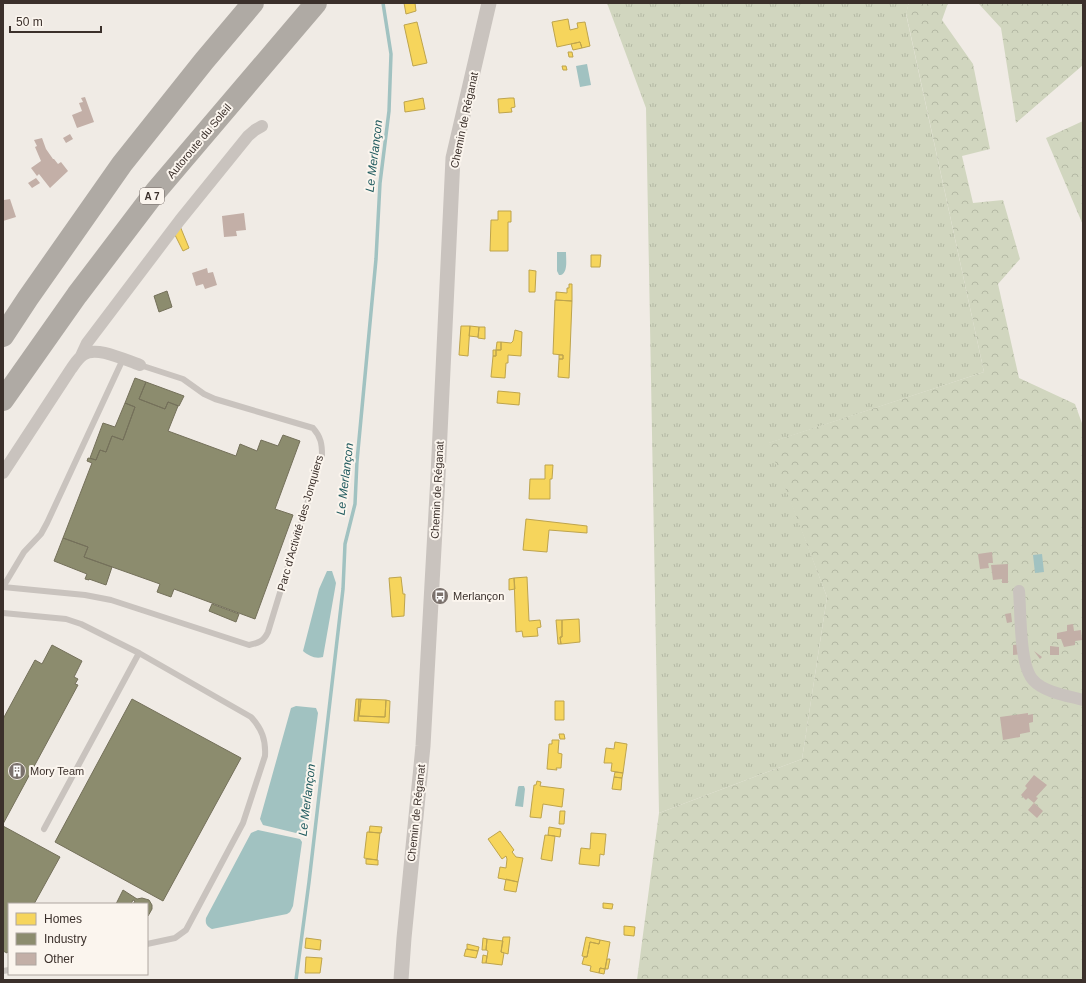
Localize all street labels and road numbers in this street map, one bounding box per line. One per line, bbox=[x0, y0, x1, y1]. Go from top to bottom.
street label: Chemin de Réganat bbox=[448, 71, 480, 169]
street label: Autoroute du Soleil bbox=[165, 102, 233, 180]
road number: A 7 bbox=[140, 188, 164, 204]
street label: Chemin de Réganat bbox=[428, 441, 446, 539]
street label: Parc d'Activité des Jonquiers bbox=[275, 453, 325, 592]
street label: Chemin de Réganat bbox=[405, 764, 427, 862]

